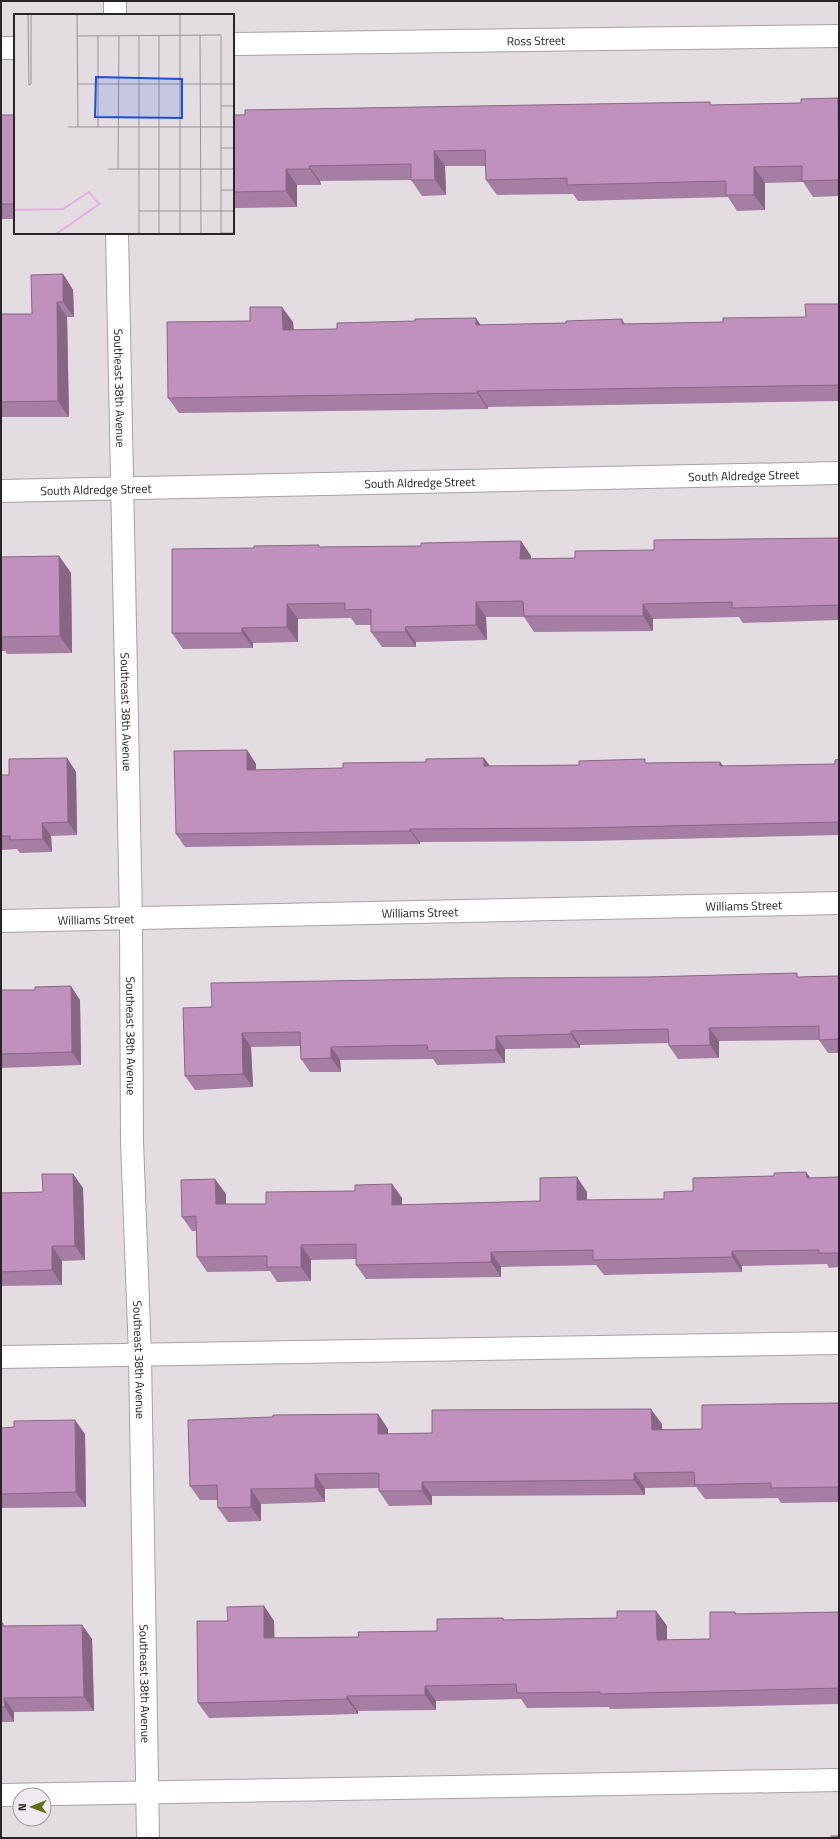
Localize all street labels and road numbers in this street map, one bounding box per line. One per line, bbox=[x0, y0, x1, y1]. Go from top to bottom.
street label: Ross Street bbox=[507, 30, 566, 50]
street label: Southeast 38th Avenue bbox=[109, 328, 131, 448]
street label: South Aldredge Street bbox=[688, 464, 800, 486]
street label: South Aldredge Street bbox=[364, 471, 476, 493]
street label: South Aldredge Street bbox=[40, 478, 153, 500]
street label: Southeast 38th Avenue bbox=[116, 652, 137, 771]
street label: Williams Street bbox=[705, 895, 783, 915]
street label: Williams Street bbox=[381, 902, 459, 922]
street label: Williams Street bbox=[57, 909, 135, 929]
street label: Southeast 38th Avenue bbox=[122, 976, 141, 1095]
street label: Southeast 38th Avenue bbox=[128, 1300, 151, 1419]
street label: Southeast 38th Avenue bbox=[135, 1624, 156, 1743]

